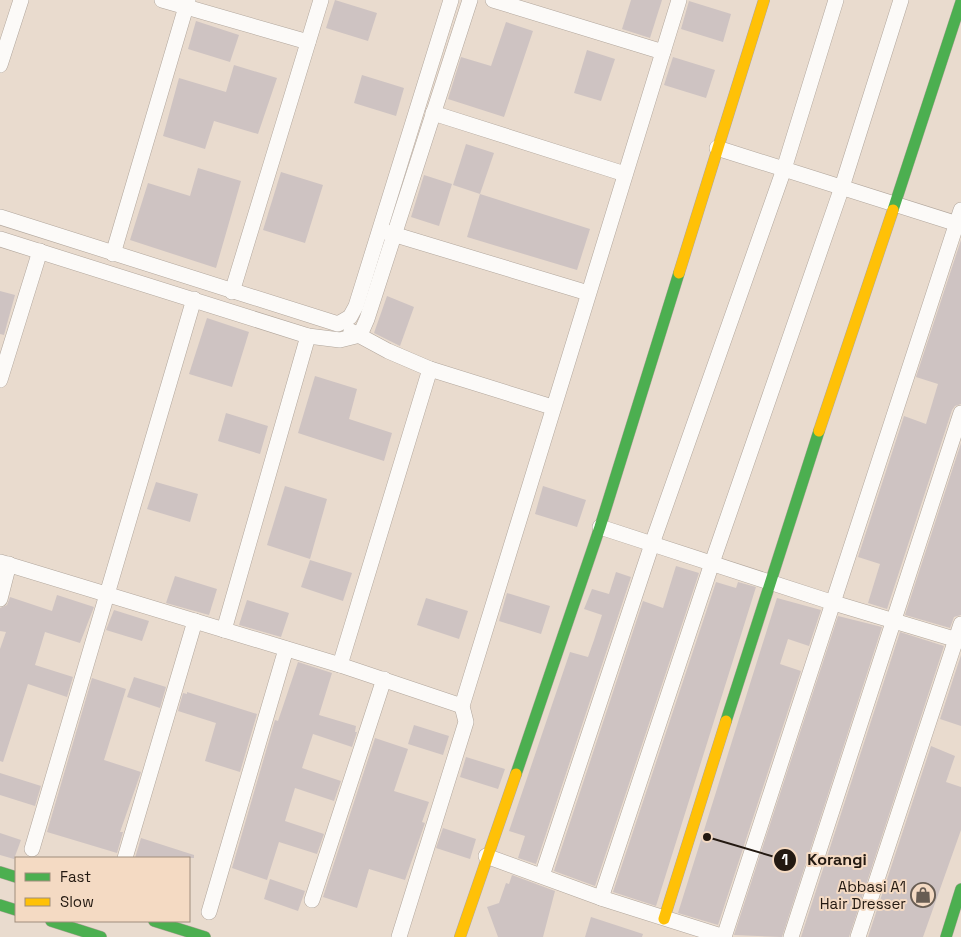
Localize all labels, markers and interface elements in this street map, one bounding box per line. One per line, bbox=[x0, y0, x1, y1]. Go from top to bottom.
callout: Korangi bbox=[772, 844, 877, 875]
text: Korangi bbox=[807, 849, 867, 870]
text: 1 bbox=[782, 850, 788, 869]
legend bbox=[15, 857, 190, 922]
text: Fast bbox=[60, 867, 91, 886]
place label: Abbasi A1 Hair Dresser bbox=[820, 877, 906, 913]
shop icon: Abbasi A1 Hair Dresser bbox=[910, 882, 936, 908]
text: Slow bbox=[60, 892, 94, 911]

